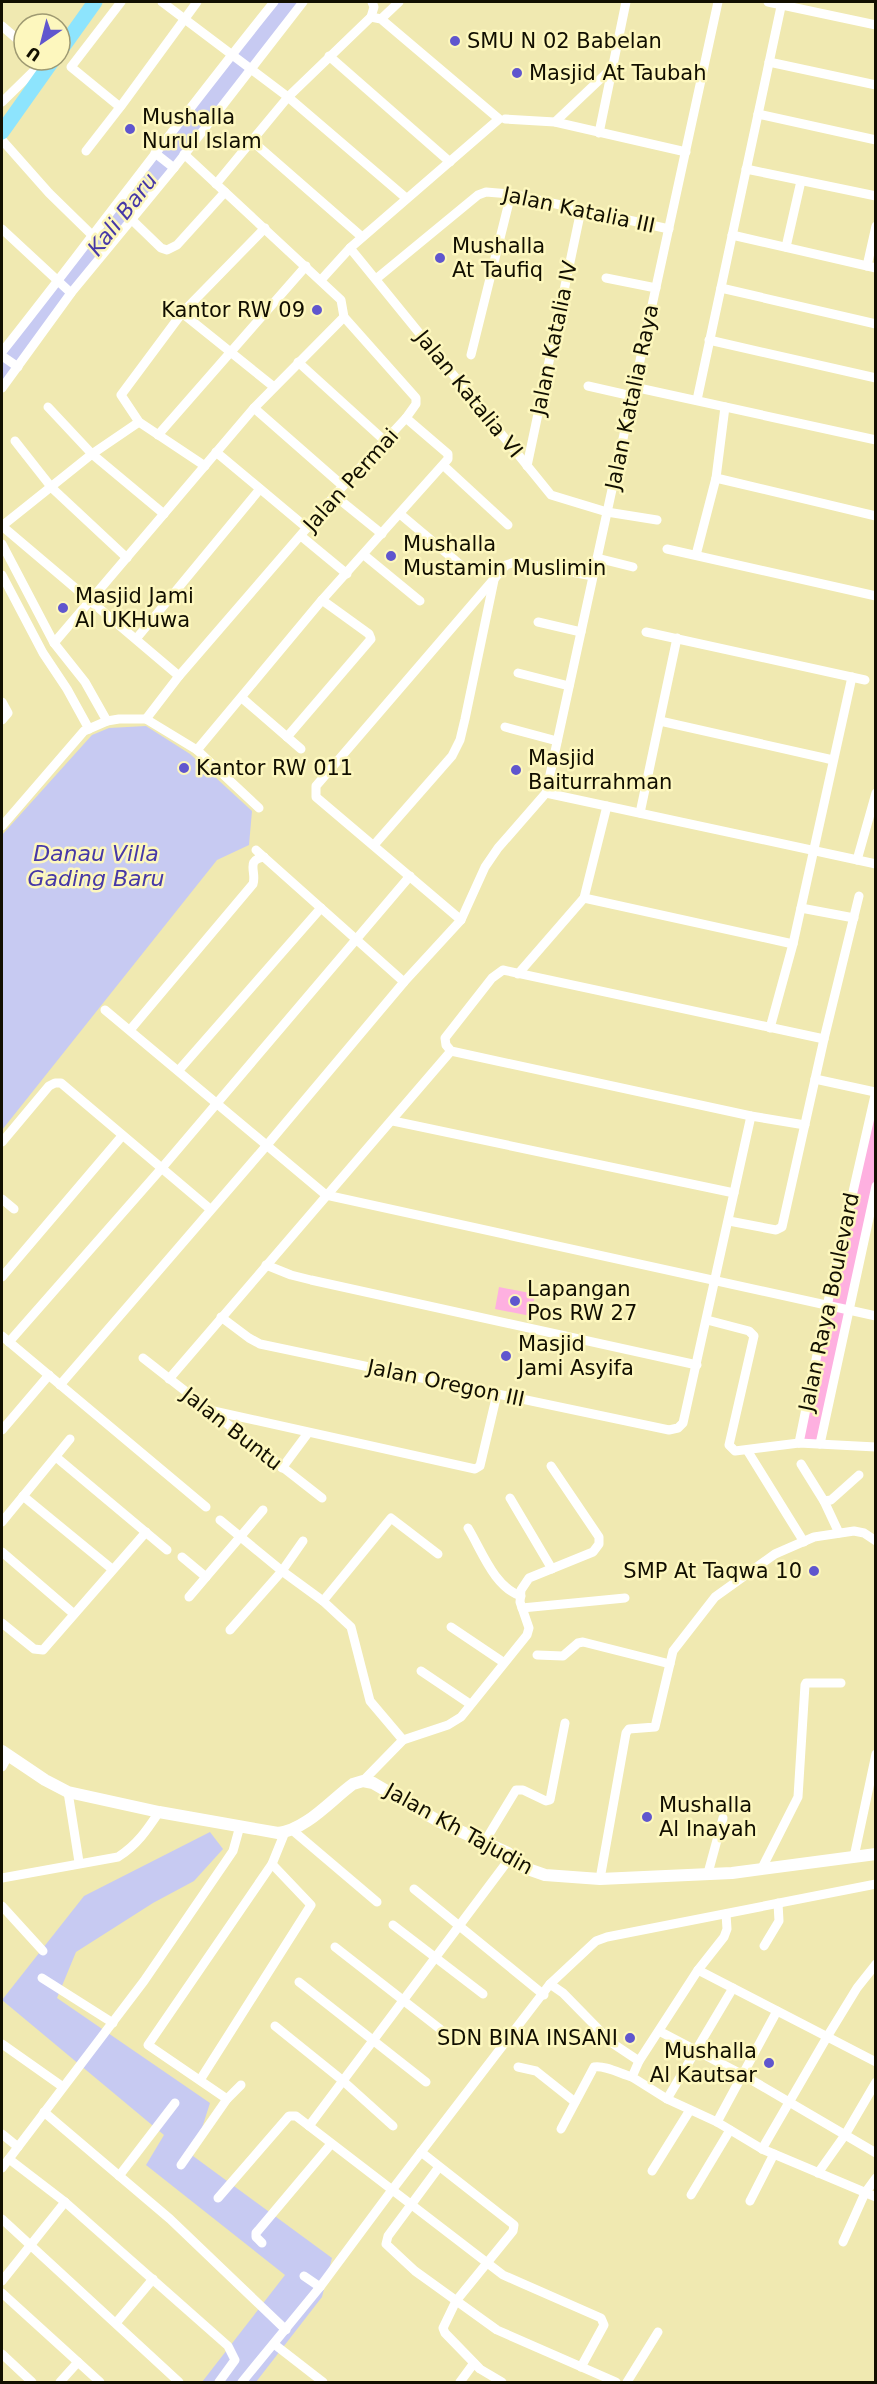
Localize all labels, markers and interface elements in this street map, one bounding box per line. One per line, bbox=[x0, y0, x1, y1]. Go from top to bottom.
north arrow bbox=[12, 12, 72, 72]
place label: SMU N 02 Babelan bbox=[467, 29, 662, 53]
marker: SMU N 02 Babelan bbox=[448, 34, 462, 48]
text: U bbox=[23, 42, 44, 65]
place label: Masjid At Taubah bbox=[529, 61, 707, 85]
marker: Masjid At Taubah bbox=[510, 66, 524, 80]
place label: Mushalla Nurul Islam bbox=[142, 105, 262, 153]
marker: Mushalla Nurul Islam bbox=[123, 122, 137, 136]
water label: Kali Baru bbox=[82, 168, 162, 261]
street label: Jalan Katalia III bbox=[499, 182, 657, 238]
place label: Mushalla At Taufiq bbox=[452, 234, 545, 282]
marker: Mushalla At Taufiq bbox=[433, 251, 447, 265]
street label: Jalan Katalia IV bbox=[526, 258, 582, 419]
place label: Kantor RW 09 bbox=[161, 298, 305, 322]
street label: Jalan Katalia Raya bbox=[600, 302, 663, 494]
marker: Kantor RW 09 bbox=[310, 303, 324, 317]
street label: Jalan Katalia VI bbox=[409, 324, 528, 463]
street label: Jalan Permai bbox=[297, 424, 403, 538]
place label: Mushalla Mustamin Muslimin bbox=[403, 532, 606, 580]
marker: Mushalla Mustamin Muslimin bbox=[384, 549, 398, 563]
place label: Masjid Jami Al UKHuwa bbox=[75, 584, 194, 632]
marker: Masjid Jami Al UKHuwa bbox=[56, 601, 70, 615]
place label: Masjid Baiturrahman bbox=[528, 746, 672, 794]
place label: Kantor RW 011 bbox=[196, 756, 353, 780]
marker: Kantor RW 011 bbox=[177, 761, 191, 775]
marker: Masjid Baiturrahman bbox=[509, 763, 523, 777]
water label: Danau Villa Gading Baru bbox=[27, 841, 165, 891]
street label: Jalan Raya Boulevard bbox=[794, 1190, 864, 1415]
place label: Lapangan Pos RW 27 bbox=[527, 1277, 637, 1325]
marker: Lapangan Pos RW 27 bbox=[508, 1294, 522, 1308]
place label: Masjid Jami Asyifa bbox=[516, 1332, 634, 1380]
marker: Masjid Jami Asyifa bbox=[499, 1349, 513, 1363]
street label: Jalan Oregon III bbox=[363, 1354, 527, 1411]
street label: Jalan Buntu bbox=[176, 1381, 287, 1475]
place label: SMP At Taqwa 10 bbox=[623, 1559, 802, 1583]
marker: SMP At Taqwa 10 bbox=[807, 1564, 821, 1578]
street label: Jalan Kh Tajudin bbox=[379, 1777, 537, 1880]
place label: Mushalla Al Inayah bbox=[659, 1793, 757, 1841]
marker: Mushalla Al Inayah bbox=[640, 1810, 654, 1824]
place label: SDN BINA INSANI bbox=[437, 2026, 618, 2050]
marker: SDN BINA INSANI bbox=[623, 2031, 637, 2045]
place label: Mushalla Al Kautsar bbox=[650, 2039, 757, 2087]
marker: Mushalla Al Kautsar bbox=[762, 2056, 776, 2070]

